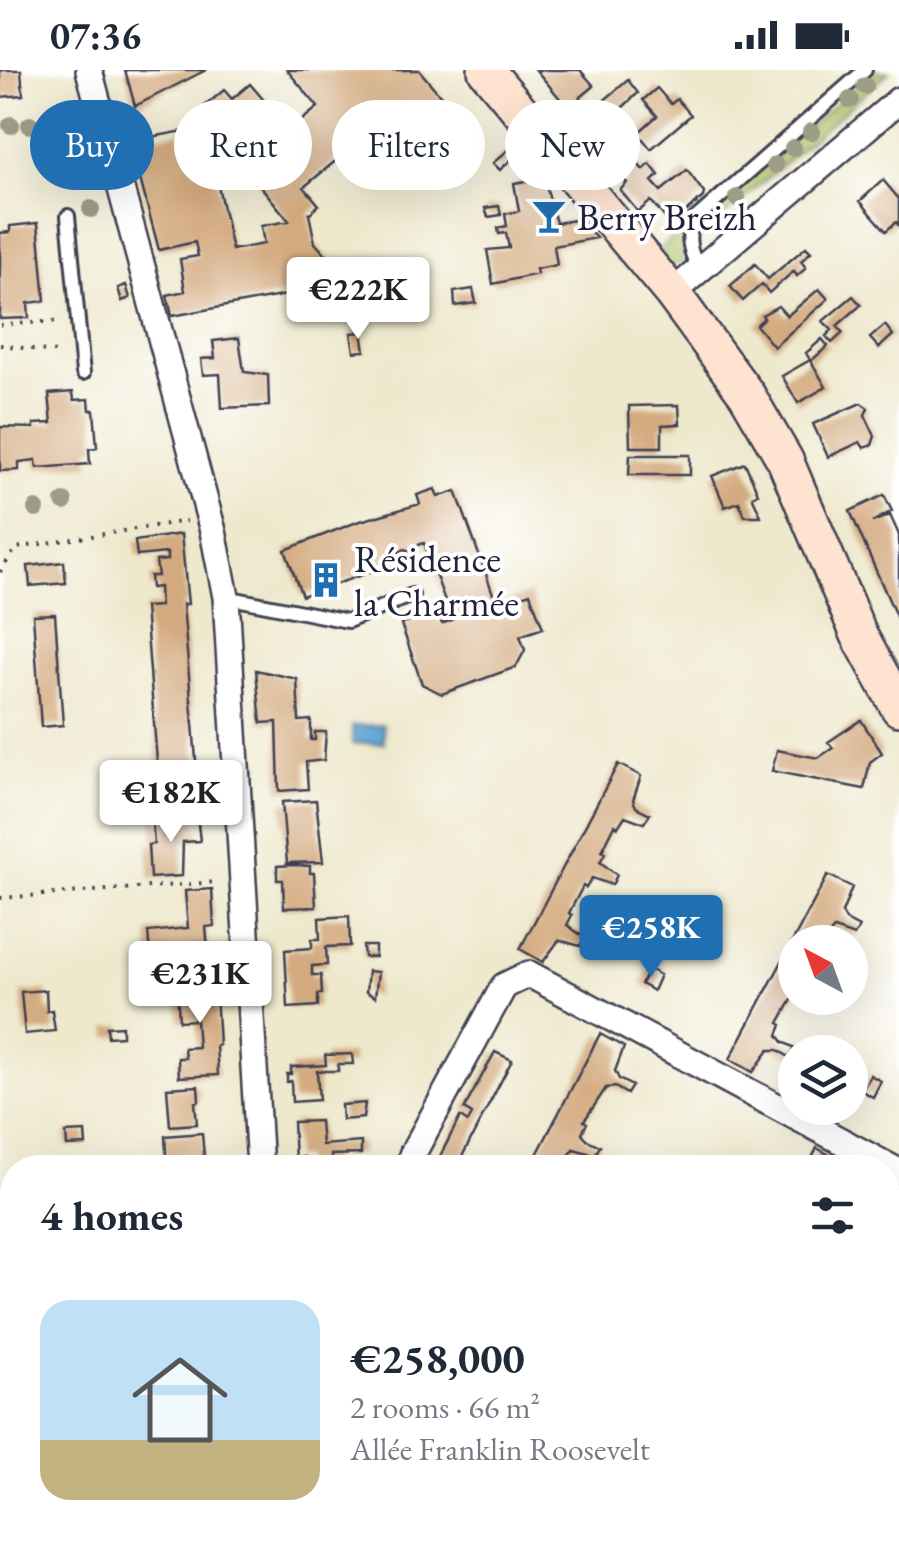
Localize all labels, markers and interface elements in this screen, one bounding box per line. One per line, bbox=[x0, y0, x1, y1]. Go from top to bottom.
text: 07:36 bbox=[50, 11, 141, 60]
chip: Buy bbox=[30, 100, 154, 190]
chip: Rent bbox=[174, 100, 312, 190]
chip: Filters bbox=[332, 100, 485, 190]
chip: New bbox=[505, 100, 640, 190]
place label: Berry Breizh bbox=[577, 192, 757, 241]
bar icon: Berry Breizh bbox=[530, 197, 568, 235]
pin: €222K bbox=[288, 257, 428, 342]
text: €222K bbox=[309, 268, 407, 310]
place label: Résidence la Charmée bbox=[354, 534, 519, 627]
building icon: Résidence la Charmée bbox=[307, 561, 345, 599]
pin: €182K bbox=[101, 760, 241, 845]
text: €182K bbox=[122, 771, 220, 813]
pin: €258K bbox=[581, 895, 721, 980]
text: €258K bbox=[602, 906, 700, 948]
north arrow bbox=[778, 925, 868, 1015]
map controls bbox=[778, 925, 868, 1125]
pin: €231K bbox=[130, 941, 270, 1026]
text: €231K bbox=[151, 952, 249, 994]
button: layers bbox=[778, 1035, 868, 1125]
text: 4 homes bbox=[40, 1188, 183, 1243]
icon: filters bbox=[805, 1188, 860, 1243]
text: €258,000 bbox=[350, 1331, 525, 1386]
icon: home bbox=[120, 1340, 240, 1460]
text: 2 rooms · 66 m² bbox=[350, 1386, 540, 1428]
text: Allée Franklin Roosevelt bbox=[350, 1428, 650, 1470]

